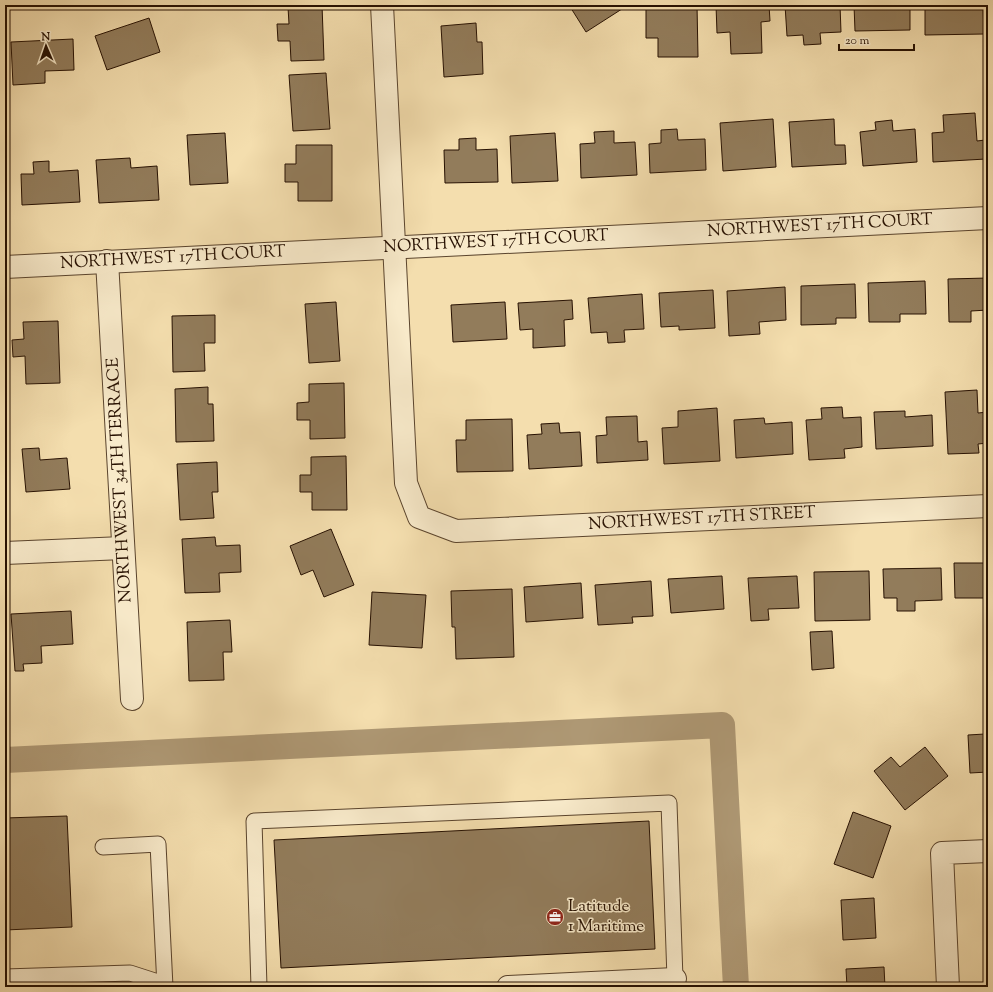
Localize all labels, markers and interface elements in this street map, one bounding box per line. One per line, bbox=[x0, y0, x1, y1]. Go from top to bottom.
north arrow bbox=[26, 26, 66, 66]
scale bar bbox=[839, 26, 914, 52]
text: N bbox=[40, 29, 51, 45]
text: 20 m bbox=[845, 32, 870, 50]
street label: NORTHWEST 17TH COURT bbox=[707, 208, 933, 244]
street label: NORTHWEST 17TH COURT bbox=[383, 224, 609, 260]
street label: NORTHWEST 17TH COURT bbox=[60, 240, 286, 276]
street label: NORTHWEST 34TH TERRACE bbox=[102, 357, 138, 603]
street label: NORTHWEST 17TH STREET bbox=[588, 501, 816, 537]
place label: Latitude 1 Maritime bbox=[568, 895, 644, 939]
office icon: Latitude 1 Maritime bbox=[545, 907, 565, 927]

